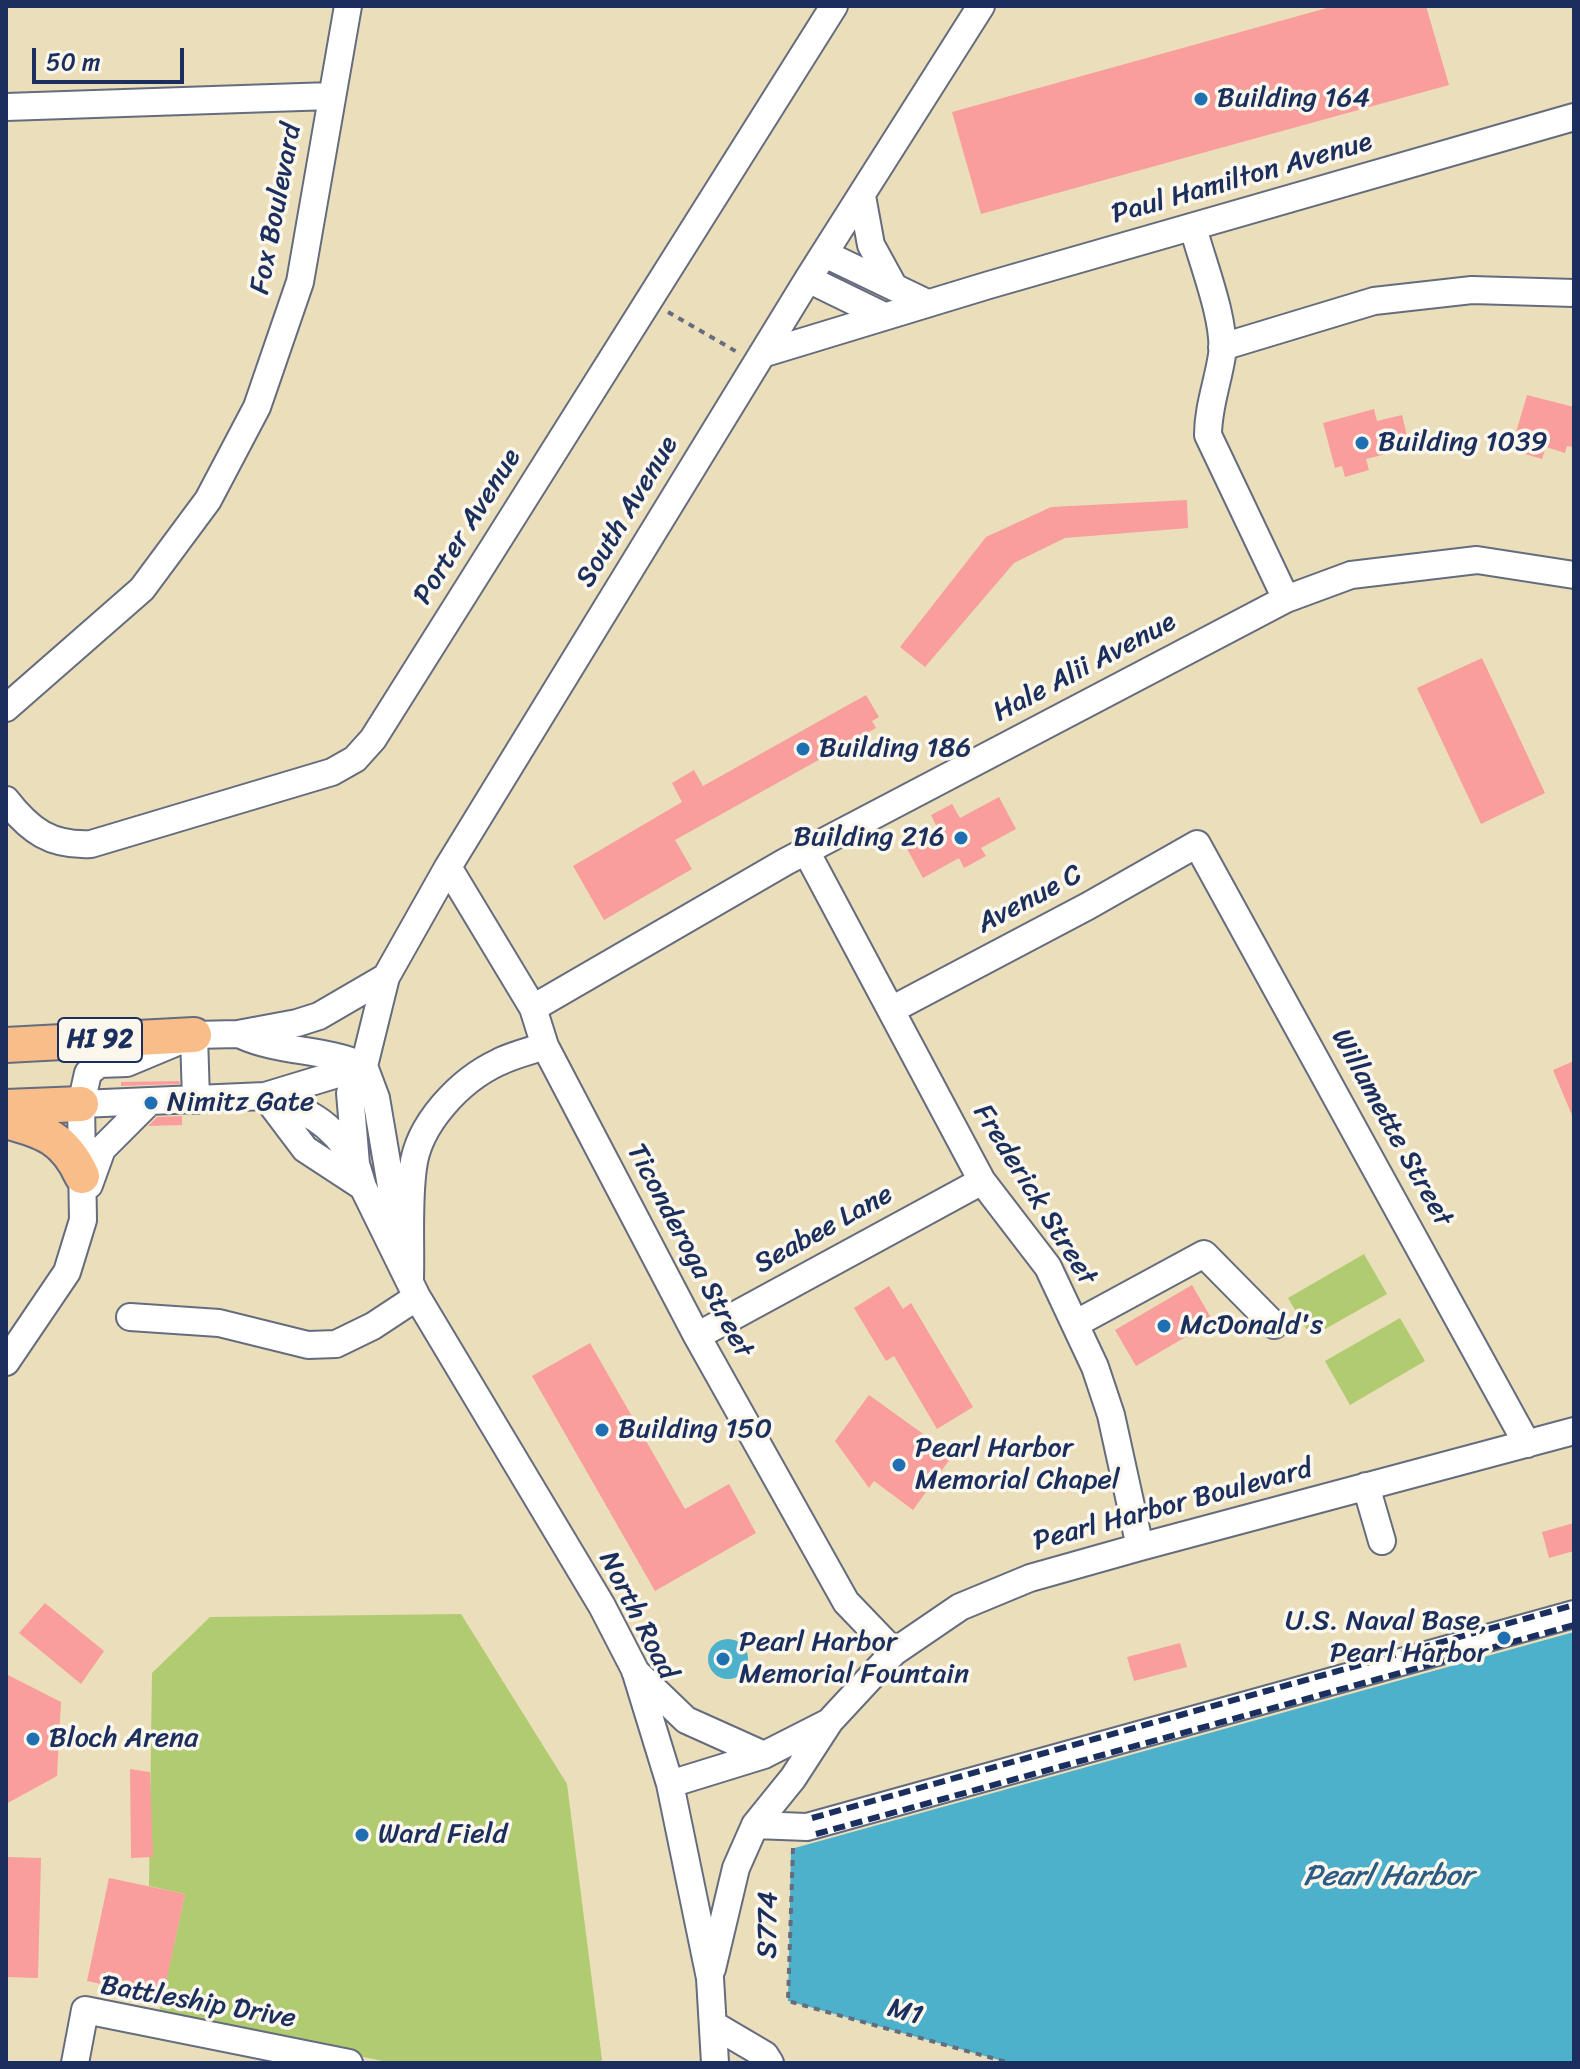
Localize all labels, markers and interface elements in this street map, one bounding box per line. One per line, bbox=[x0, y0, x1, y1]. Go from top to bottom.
scale bar bbox=[36, 32, 188, 82]
text: 50 m bbox=[46, 41, 101, 83]
place label: Building 164 bbox=[1217, 82, 1370, 116]
marker: Building 164 bbox=[1192, 90, 1210, 108]
street label: Fox Boulevard bbox=[244, 121, 310, 297]
street label: Paul Hamilton Avenue bbox=[1108, 126, 1376, 232]
place label: Building 1039 bbox=[1378, 426, 1548, 460]
street label: South Avenue bbox=[570, 430, 686, 594]
marker: Building 1039 bbox=[1353, 434, 1371, 452]
street label: Porter Avenue bbox=[407, 443, 529, 611]
street label: Hale Alii Avenue bbox=[988, 606, 1182, 730]
place label: Building 186 bbox=[819, 732, 971, 766]
marker: Building 186 bbox=[794, 740, 812, 758]
place label: Building 216 bbox=[793, 821, 945, 855]
marker: Building 216 bbox=[952, 829, 970, 847]
street label: Avenue C bbox=[972, 858, 1088, 942]
road number: HI 92 bbox=[58, 1018, 142, 1062]
street label: Willamette Street bbox=[1323, 1023, 1459, 1233]
place label: Nimitz Gate bbox=[167, 1086, 314, 1120]
marker: Nimitz Gate bbox=[142, 1094, 160, 1112]
street label: Frederick Street bbox=[965, 1098, 1103, 1292]
street label: Ticonderoga Street bbox=[618, 1138, 760, 1364]
street label: Seabee Lane bbox=[749, 1178, 899, 1282]
place label: McDonald's bbox=[1180, 1309, 1323, 1343]
marker: McDonald's bbox=[1155, 1317, 1173, 1335]
place label: Building 150 bbox=[618, 1413, 772, 1447]
marker: Building 150 bbox=[593, 1421, 611, 1439]
place label: Pearl Harbor Memorial Chapel bbox=[915, 1432, 1120, 1498]
street label: Pearl Harbor Boulevard bbox=[1030, 1453, 1316, 1559]
marker: Pearl Harbor Memorial Chapel bbox=[890, 1456, 908, 1474]
street label: North Road bbox=[590, 1546, 684, 1686]
place label: U.S. Naval Base, Pearl Harbor bbox=[1285, 1605, 1488, 1671]
place label: Pearl Harbor Memorial Fountain bbox=[739, 1626, 969, 1692]
marker: U.S. Naval Base, Pearl Harbor bbox=[1495, 1629, 1513, 1647]
marker: Pearl Harbor Memorial Fountain bbox=[714, 1650, 732, 1668]
place label: Bloch Arena bbox=[49, 1722, 198, 1756]
marker: Bloch Arena bbox=[24, 1730, 42, 1748]
place label: Ward Field bbox=[378, 1818, 507, 1852]
marker: Ward Field bbox=[353, 1826, 371, 1844]
water label: Pearl Harbor bbox=[1303, 1859, 1473, 1895]
street label: S774 bbox=[752, 1891, 786, 1959]
street label: Battleship Drive bbox=[98, 1969, 298, 2037]
street label: M1 bbox=[884, 1992, 926, 2034]

